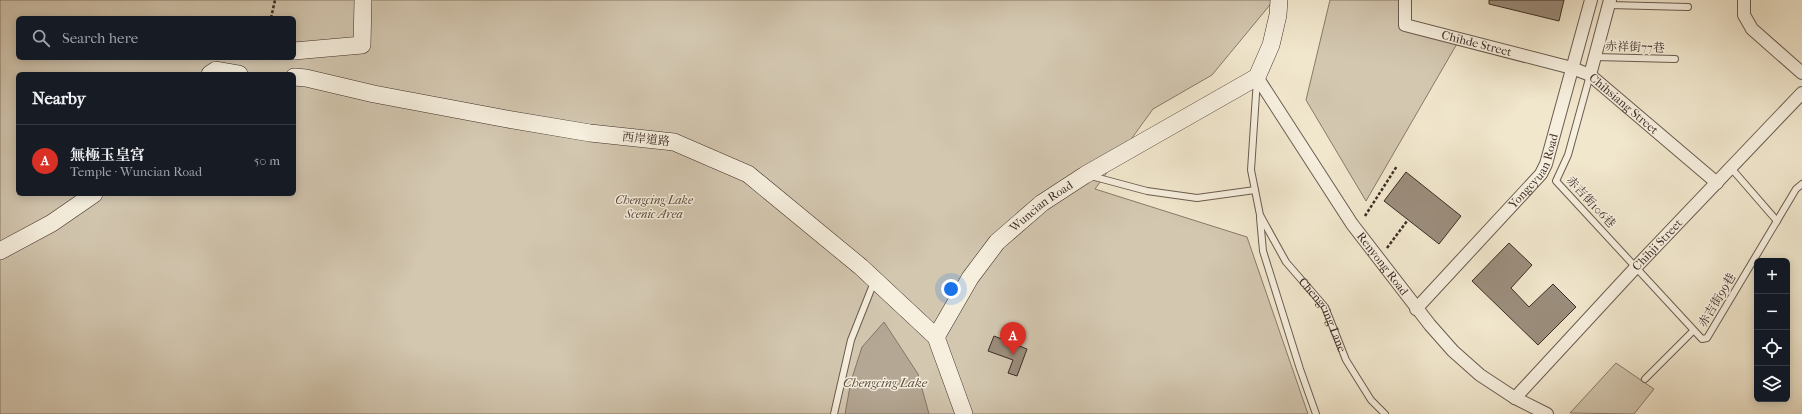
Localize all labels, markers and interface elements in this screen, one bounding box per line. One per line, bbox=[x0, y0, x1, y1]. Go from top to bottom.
search box bbox=[16, 16, 296, 60]
icon: search bbox=[30, 27, 52, 49]
street label: Chihde Street bbox=[1440, 28, 1514, 59]
text: Search here bbox=[62, 29, 138, 47]
street label: 赤祥街77巷 bbox=[1605, 39, 1665, 55]
street label: Chihsiang Street bbox=[1586, 70, 1662, 138]
text: Nearby bbox=[32, 88, 86, 108]
street label: 西岸道路 bbox=[621, 130, 671, 148]
street label: Yongcyuan Road bbox=[1505, 132, 1561, 212]
text: 無極玉皇宮 bbox=[70, 146, 145, 164]
text: A bbox=[41, 153, 49, 168]
text: 50 m bbox=[254, 153, 280, 168]
text: Temple · Wuncian Road bbox=[70, 164, 202, 179]
street label: 赤吉街106巷 bbox=[1564, 173, 1618, 231]
street label: Wuncian Road bbox=[1006, 178, 1076, 236]
park label: Chengcing Lake Scenic Area bbox=[615, 193, 694, 221]
street label: Chihji Street bbox=[1629, 216, 1686, 274]
street label: Renyong Road bbox=[1354, 229, 1412, 298]
map controls bbox=[1754, 258, 1790, 402]
button: + bbox=[1754, 258, 1790, 294]
street label: 赤吉街99巷 bbox=[1695, 270, 1739, 330]
street label: Chengcing Lane bbox=[1296, 275, 1349, 354]
your location bbox=[941, 279, 961, 299]
button: − bbox=[1754, 294, 1790, 330]
pin: A bbox=[1000, 322, 1026, 355]
button: locate bbox=[1754, 330, 1790, 366]
button: layers bbox=[1754, 366, 1790, 402]
water label: Chengcing Lake bbox=[843, 375, 928, 390]

